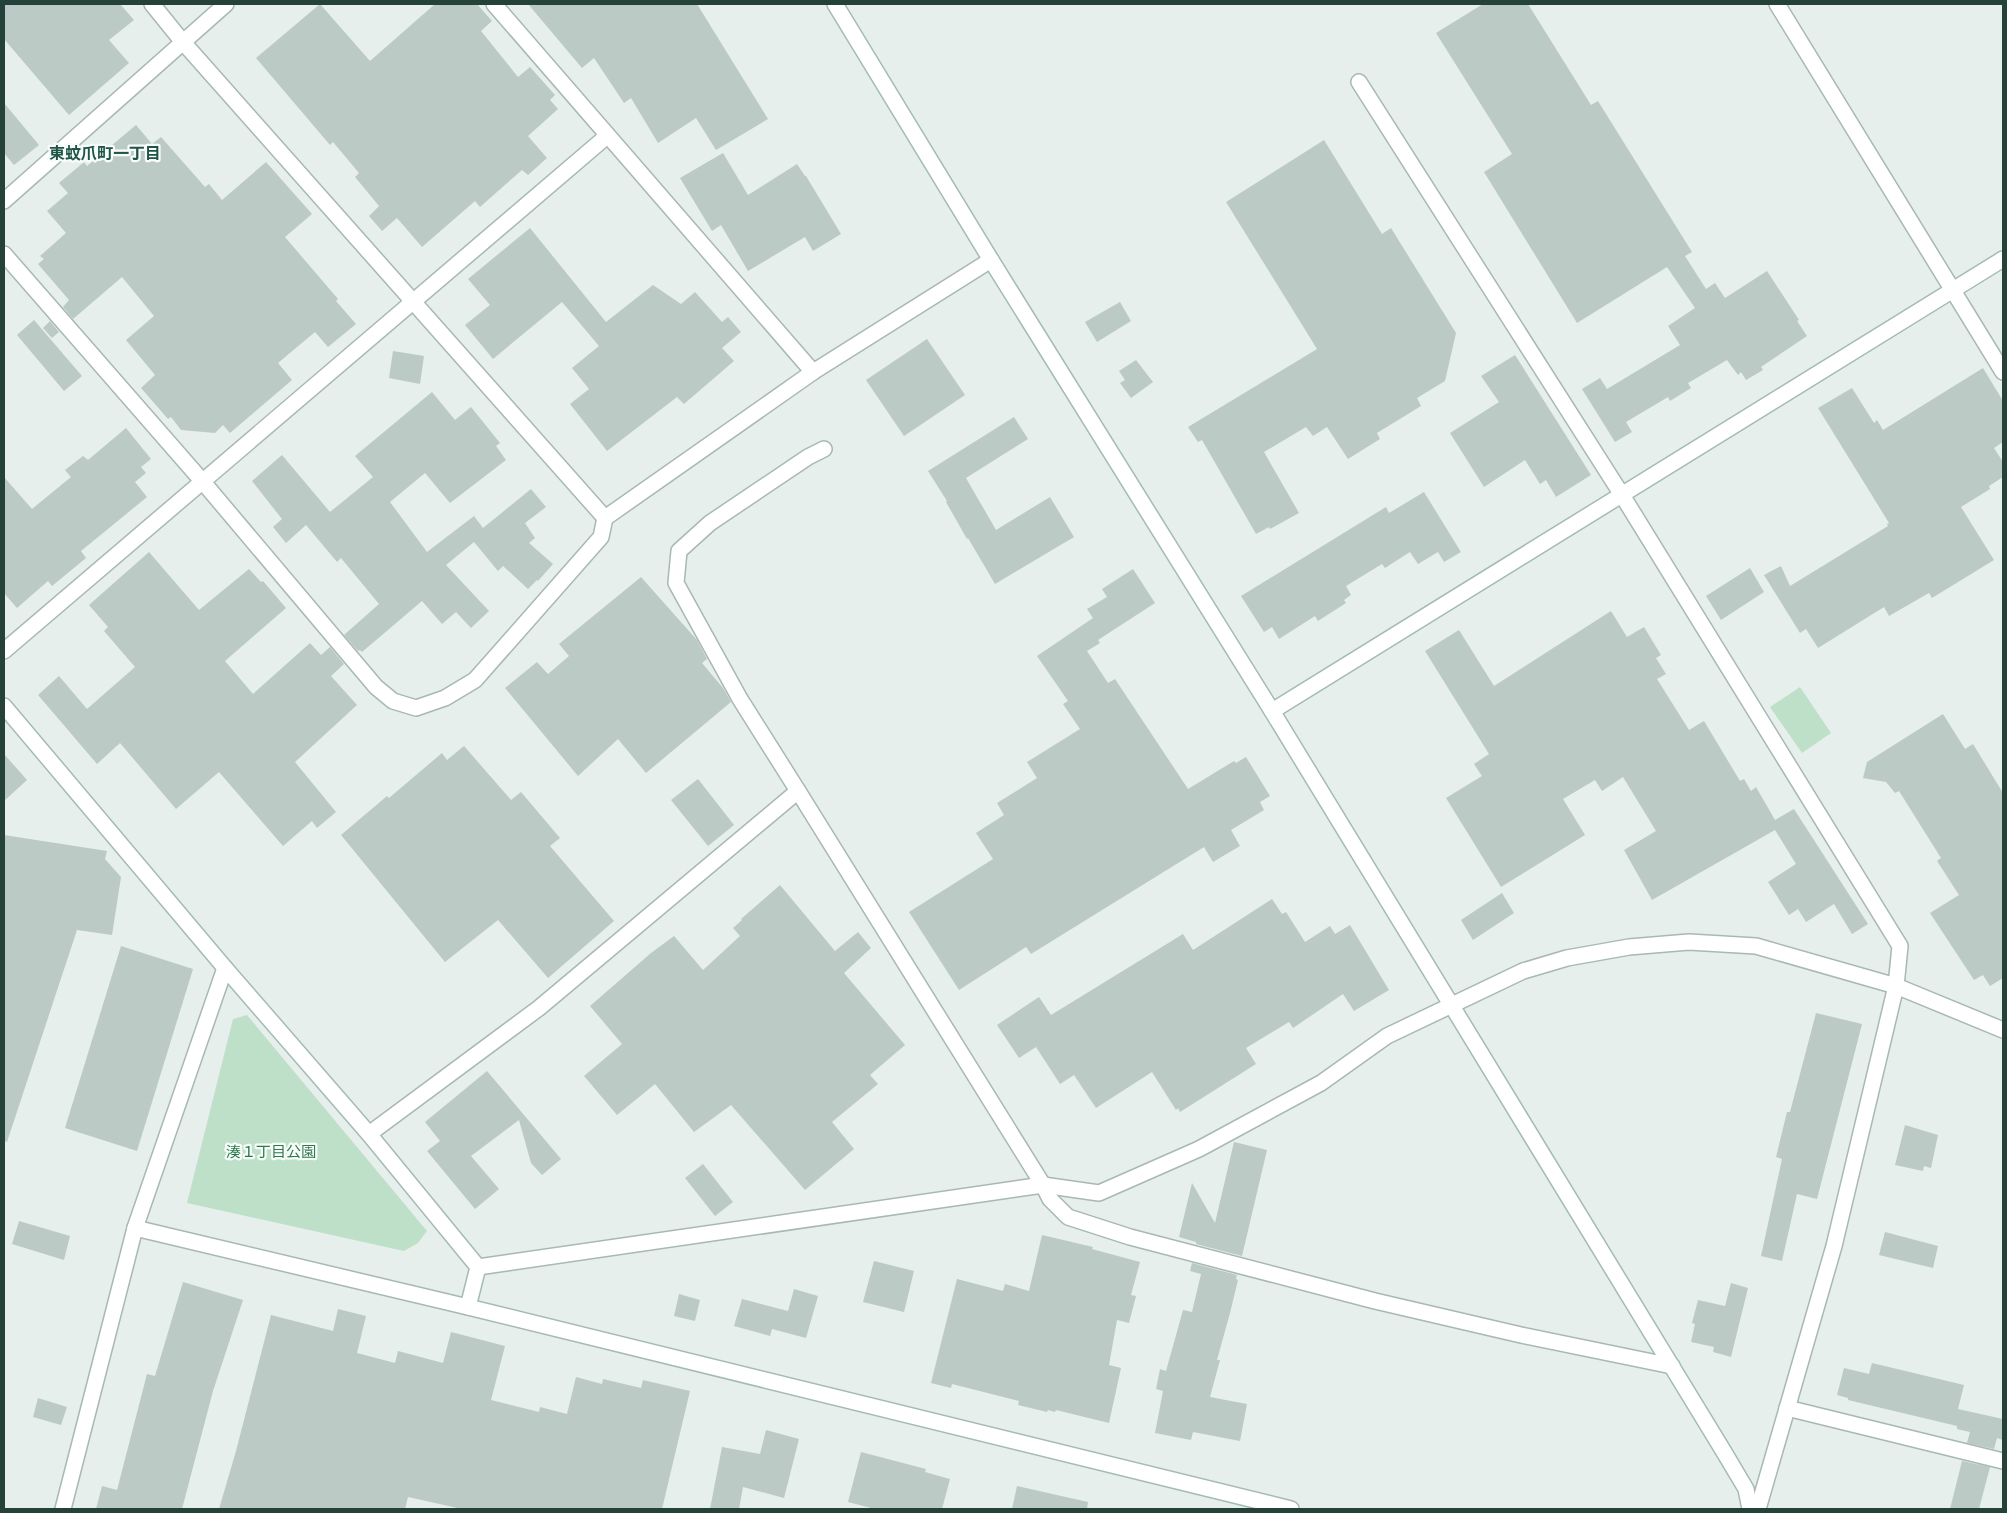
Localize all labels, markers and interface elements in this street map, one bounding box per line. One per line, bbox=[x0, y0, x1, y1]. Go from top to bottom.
district label: 東蚊爪町一丁目 bbox=[49, 144, 161, 163]
park label: 湊１丁目公園 bbox=[226, 1143, 316, 1161]

